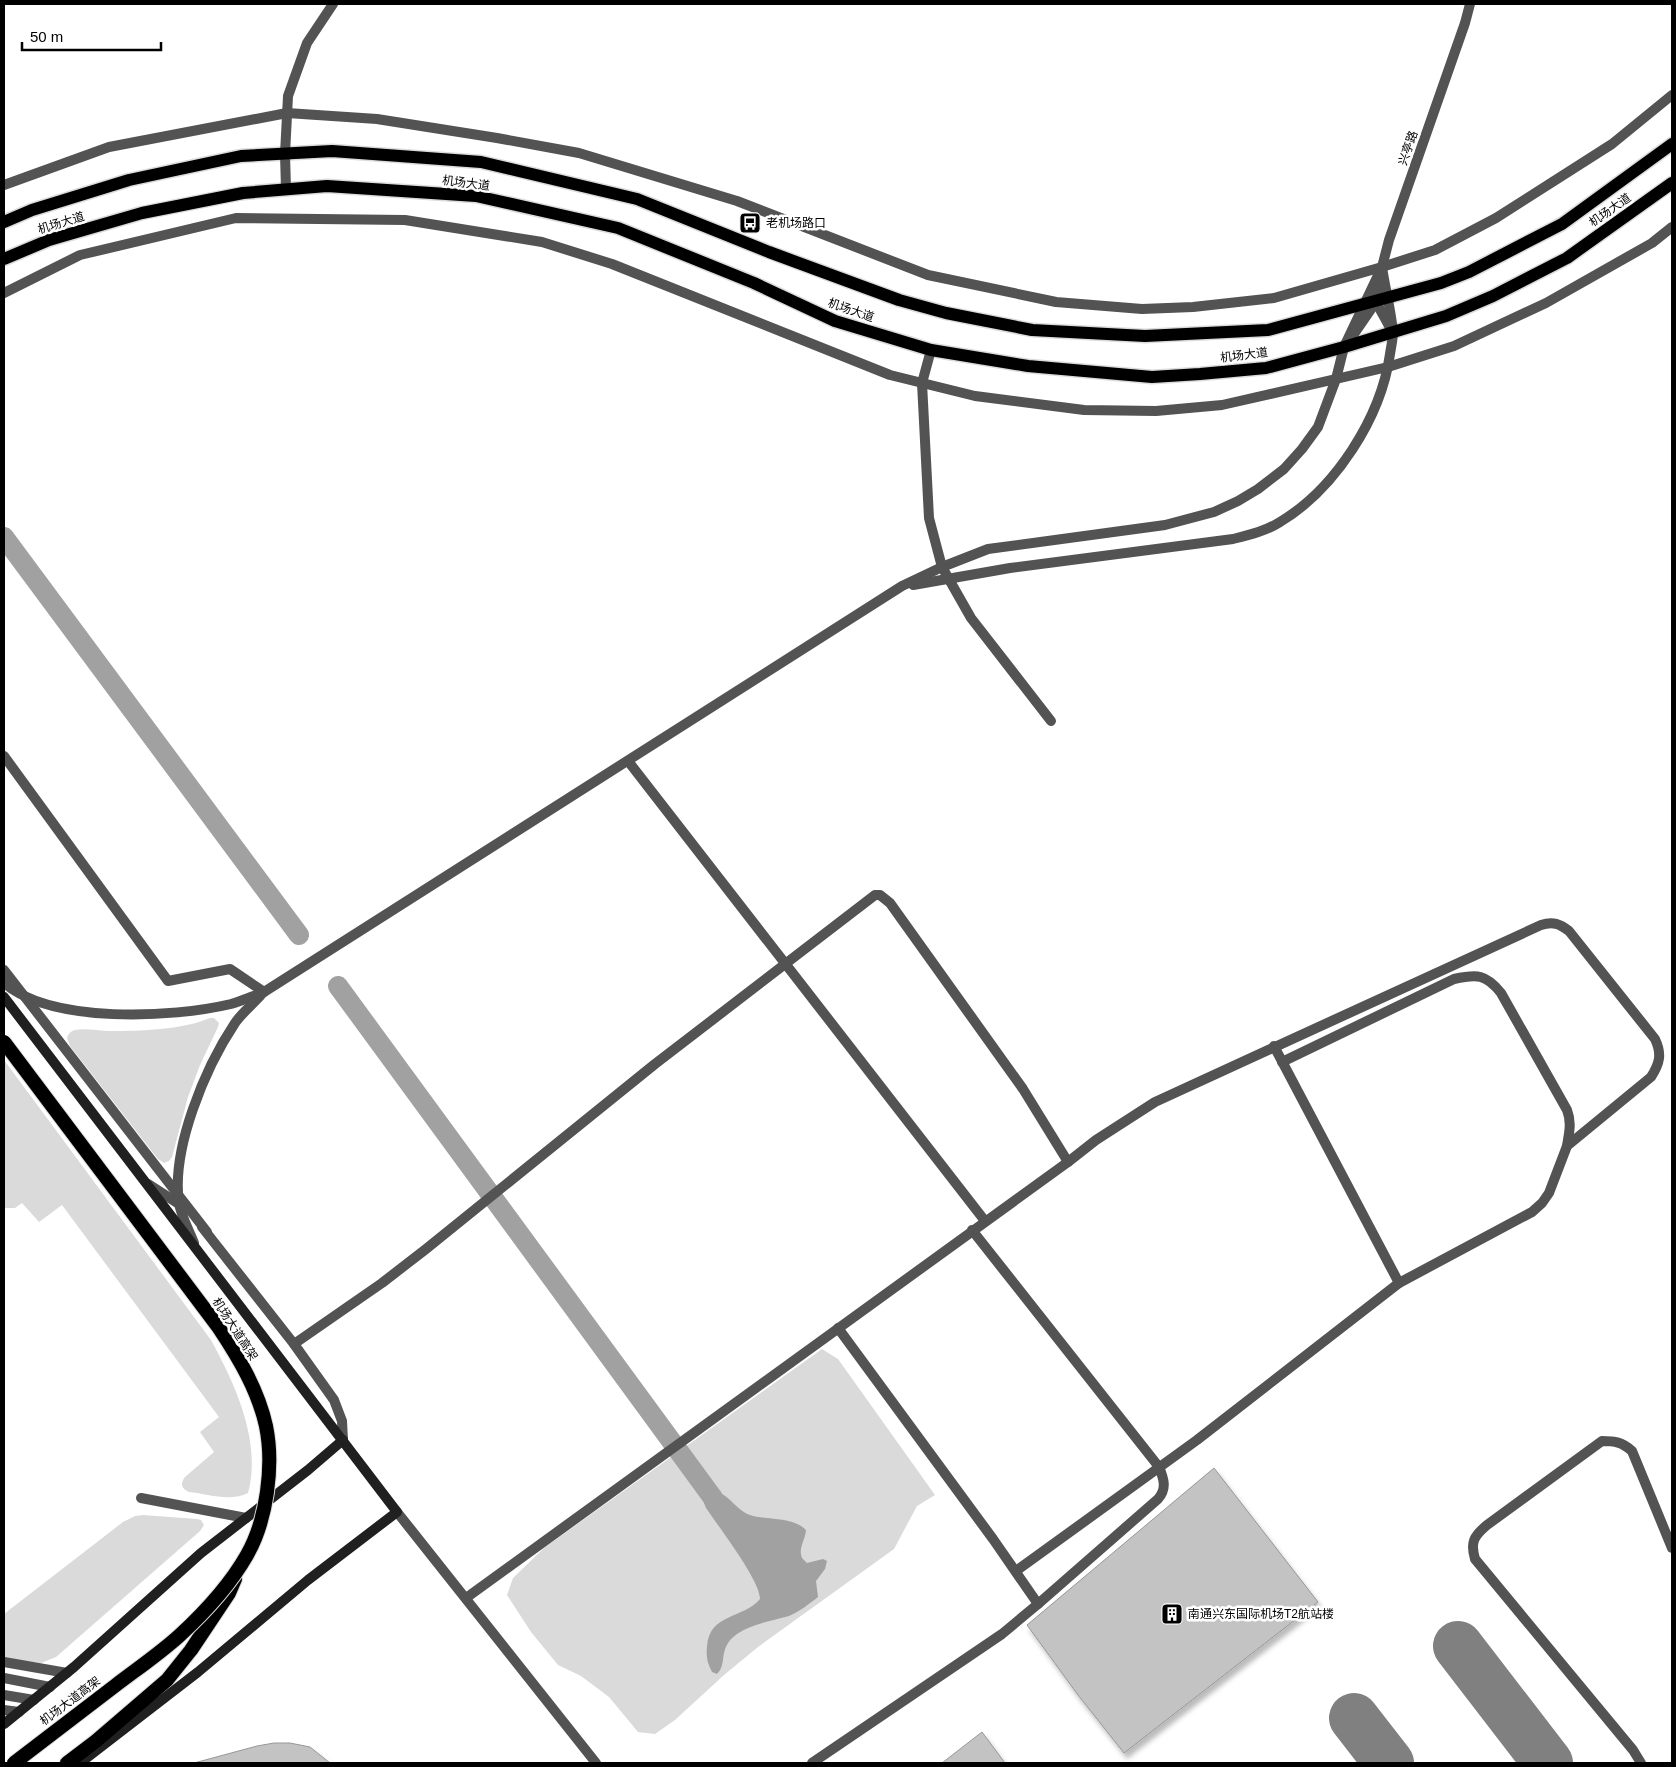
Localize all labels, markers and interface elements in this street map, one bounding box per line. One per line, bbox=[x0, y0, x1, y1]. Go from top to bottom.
scale bar bbox=[22, 20, 161, 52]
text: 50 m bbox=[30, 28, 63, 45]
street label: 兴亭路 bbox=[1396, 129, 1420, 167]
street label: 机场大道 bbox=[441, 173, 491, 193]
street label: 机场大道 bbox=[1586, 190, 1634, 230]
street label: 机场大道 bbox=[36, 209, 86, 237]
bus stop icon: 老机场路口 bbox=[738, 211, 762, 235]
place label: 老机场路口 bbox=[766, 216, 826, 230]
street label: 机场大道 bbox=[826, 296, 876, 324]
street label: 机场大道 bbox=[1219, 345, 1269, 365]
street label: 机场大道高架 bbox=[210, 1295, 260, 1363]
building icon: 南通兴东国际机场T2航站楼 bbox=[1160, 1602, 1184, 1626]
place label: 南通兴东国际机场T2航站楼 bbox=[1188, 1607, 1334, 1621]
street label: 机场大道高架 bbox=[37, 1674, 103, 1728]

